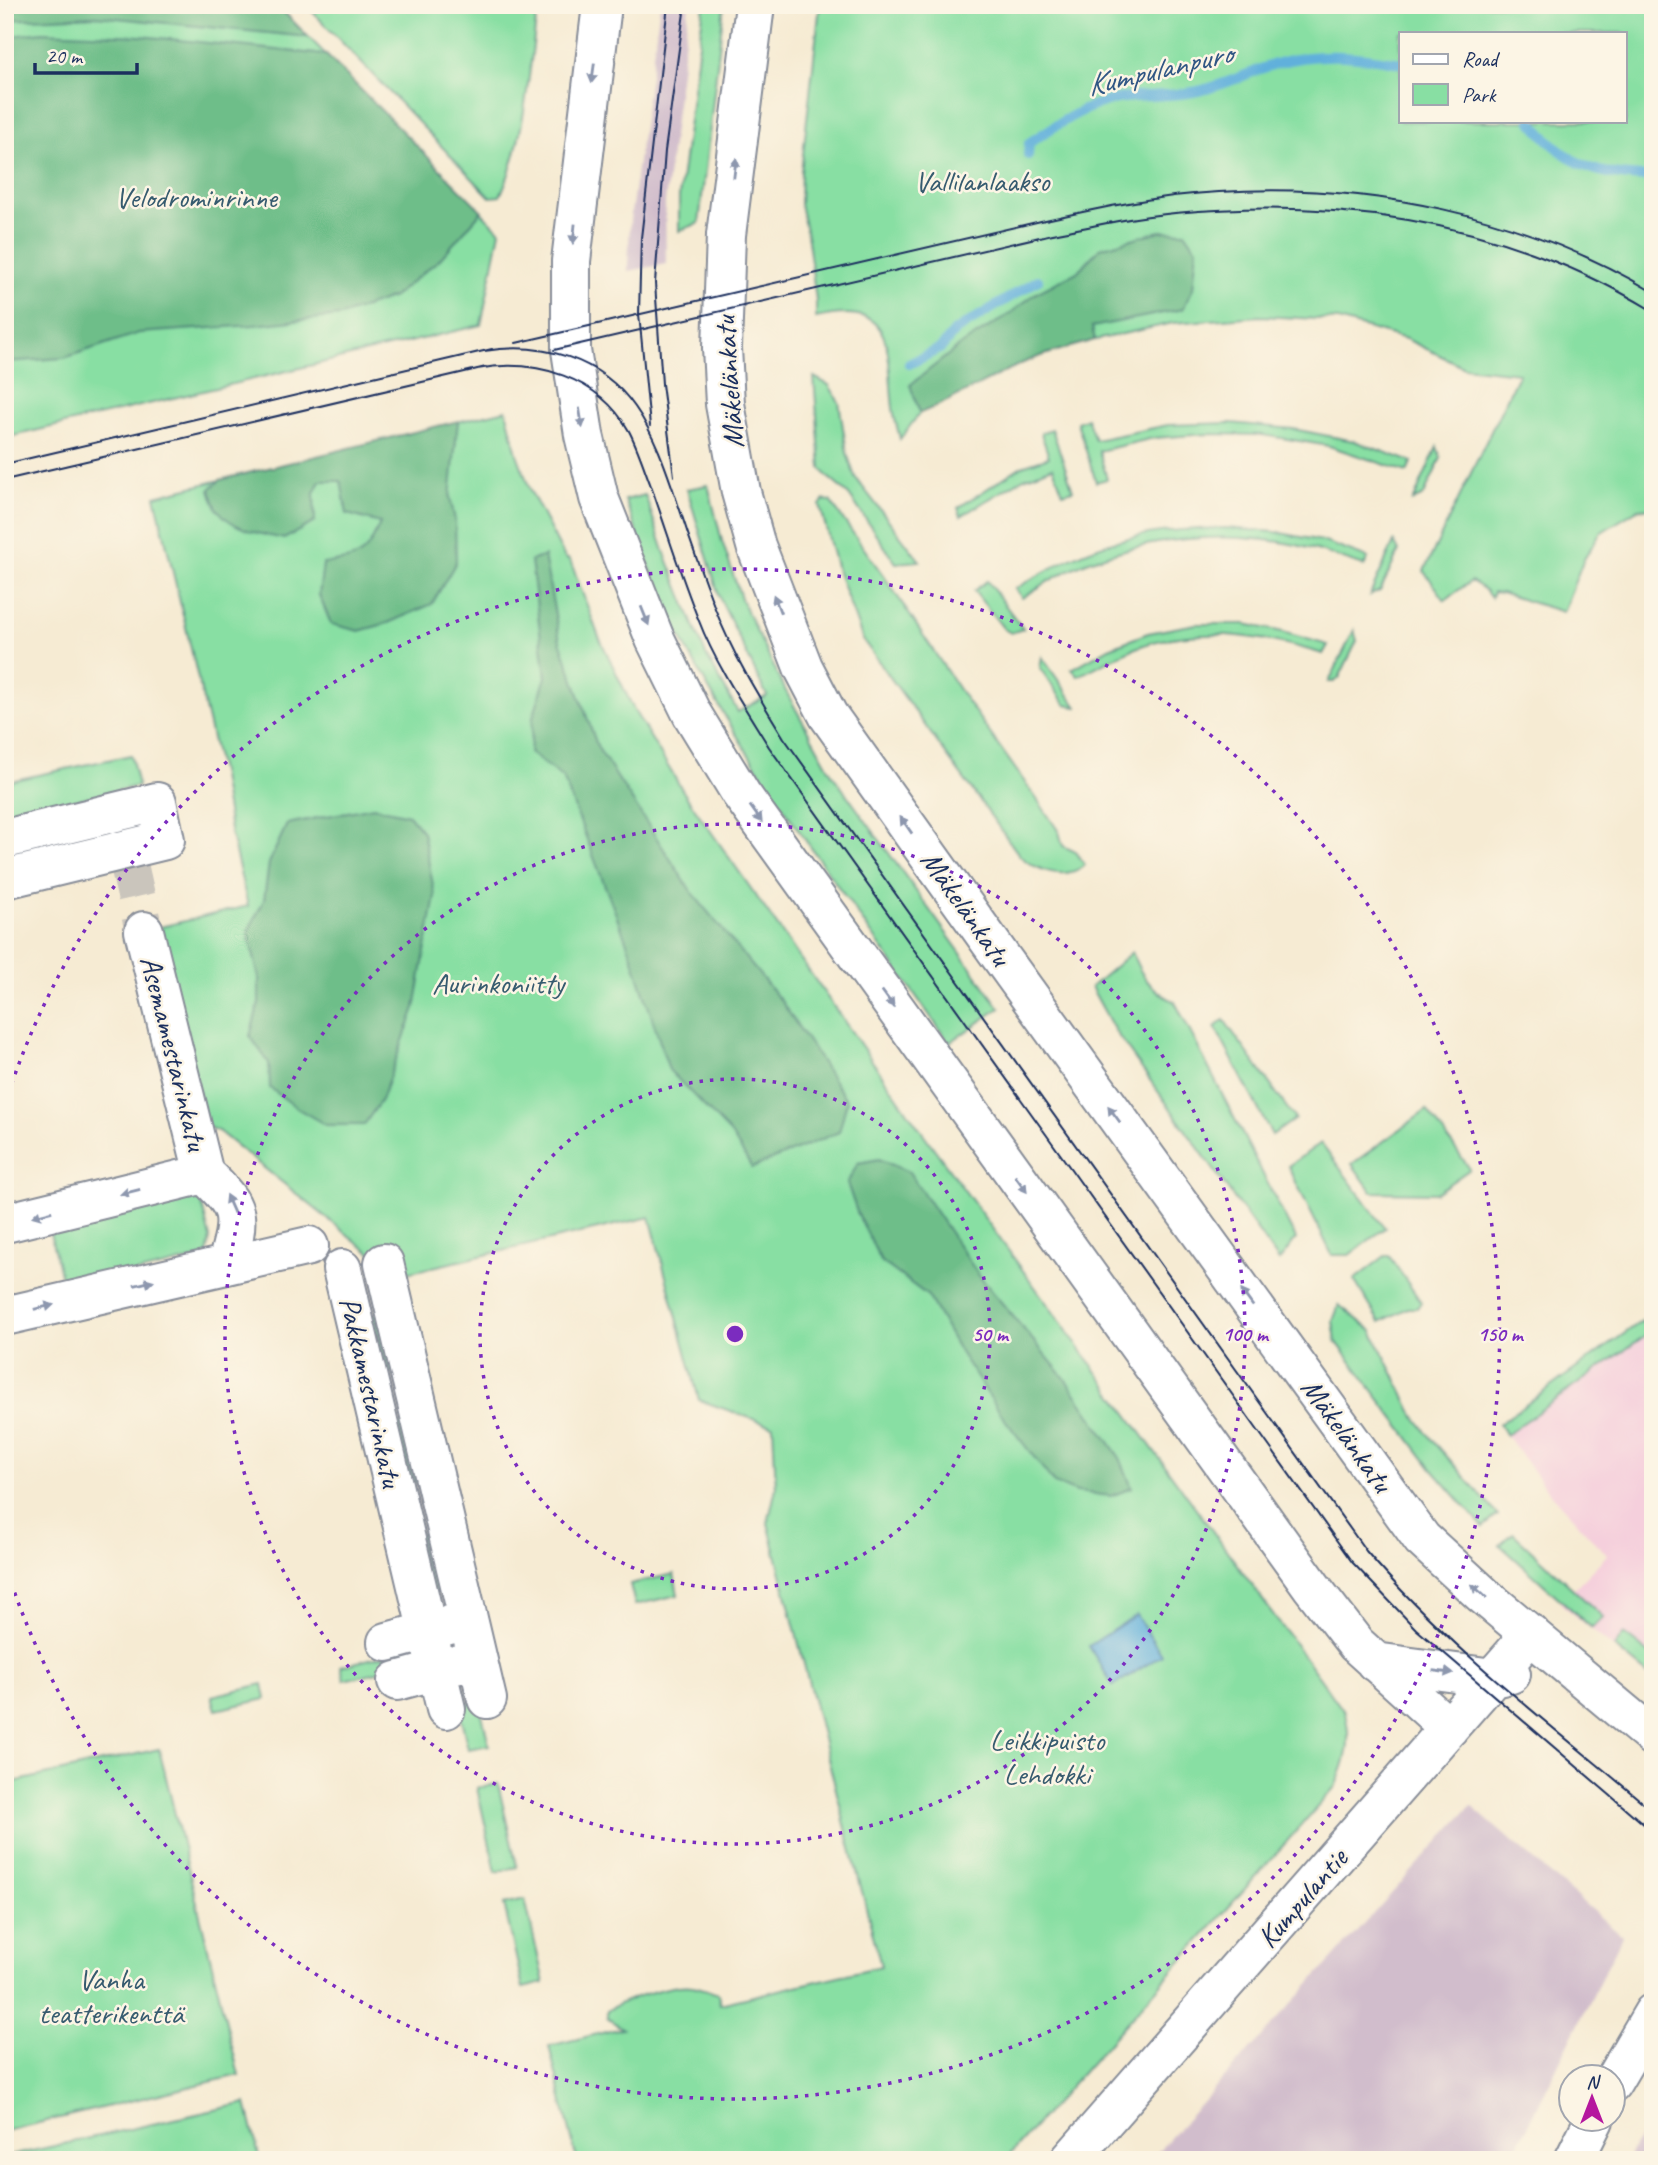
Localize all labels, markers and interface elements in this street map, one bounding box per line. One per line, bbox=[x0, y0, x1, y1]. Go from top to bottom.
water label: Kumpulanpuro bbox=[1083, 31, 1241, 106]
scale bar bbox=[35, 32, 136, 76]
legend bbox=[1399, 32, 1626, 122]
text: 20 m bbox=[46, 43, 84, 69]
text: Road bbox=[1462, 46, 1501, 72]
one-way arrow bbox=[588, 62, 599, 84]
text: Park bbox=[1462, 82, 1497, 108]
one-way arrow bbox=[729, 156, 740, 178]
park label: Vallilanlaakso bbox=[915, 162, 1051, 200]
park label: Velodrominrinne bbox=[115, 178, 279, 216]
one-way arrow bbox=[568, 223, 579, 245]
street label: Mäkelänkatu bbox=[705, 313, 753, 449]
one-way arrow bbox=[576, 407, 587, 429]
one-way arrow bbox=[772, 594, 783, 615]
one-way arrow bbox=[640, 605, 651, 626]
one-way arrow bbox=[749, 805, 763, 823]
one-way arrow bbox=[899, 816, 913, 834]
street label: Mäkelänkatu bbox=[912, 843, 1021, 975]
street label: Asemamestarinkatu bbox=[131, 952, 217, 1156]
park label: Aurinkoniitty bbox=[432, 964, 567, 1002]
one-way arrow bbox=[881, 990, 895, 1008]
one-way arrow bbox=[1107, 1105, 1121, 1123]
one-way arrow bbox=[1014, 1175, 1028, 1193]
one-way arrow bbox=[119, 1187, 141, 1198]
one-way arrow bbox=[224, 1194, 236, 1214]
one-way arrow bbox=[31, 1208, 53, 1219]
one-way arrow bbox=[133, 1277, 155, 1288]
one-way arrow bbox=[1241, 1289, 1255, 1307]
street label: Pakkamestarinkatu bbox=[331, 1293, 412, 1493]
one-way arrow bbox=[33, 1301, 55, 1312]
text: 50 m bbox=[972, 1321, 1010, 1347]
text: 100 m bbox=[1222, 1321, 1270, 1347]
text: 150 m bbox=[1477, 1321, 1525, 1347]
centre of rings bbox=[723, 1322, 747, 1346]
street label: Mäkelänkatu bbox=[1293, 1370, 1402, 1501]
one-way arrow bbox=[1470, 1583, 1488, 1599]
one-way arrow bbox=[1432, 1666, 1454, 1677]
park label: Leikkipuisto Lehdokki bbox=[990, 1721, 1106, 1793]
street label: Kumpulantie bbox=[1248, 1839, 1357, 1956]
park label: Vanha teatterikenttä bbox=[38, 1960, 185, 2032]
north arrow bbox=[1556, 2064, 1626, 2134]
text: N bbox=[1586, 2070, 1601, 2094]

